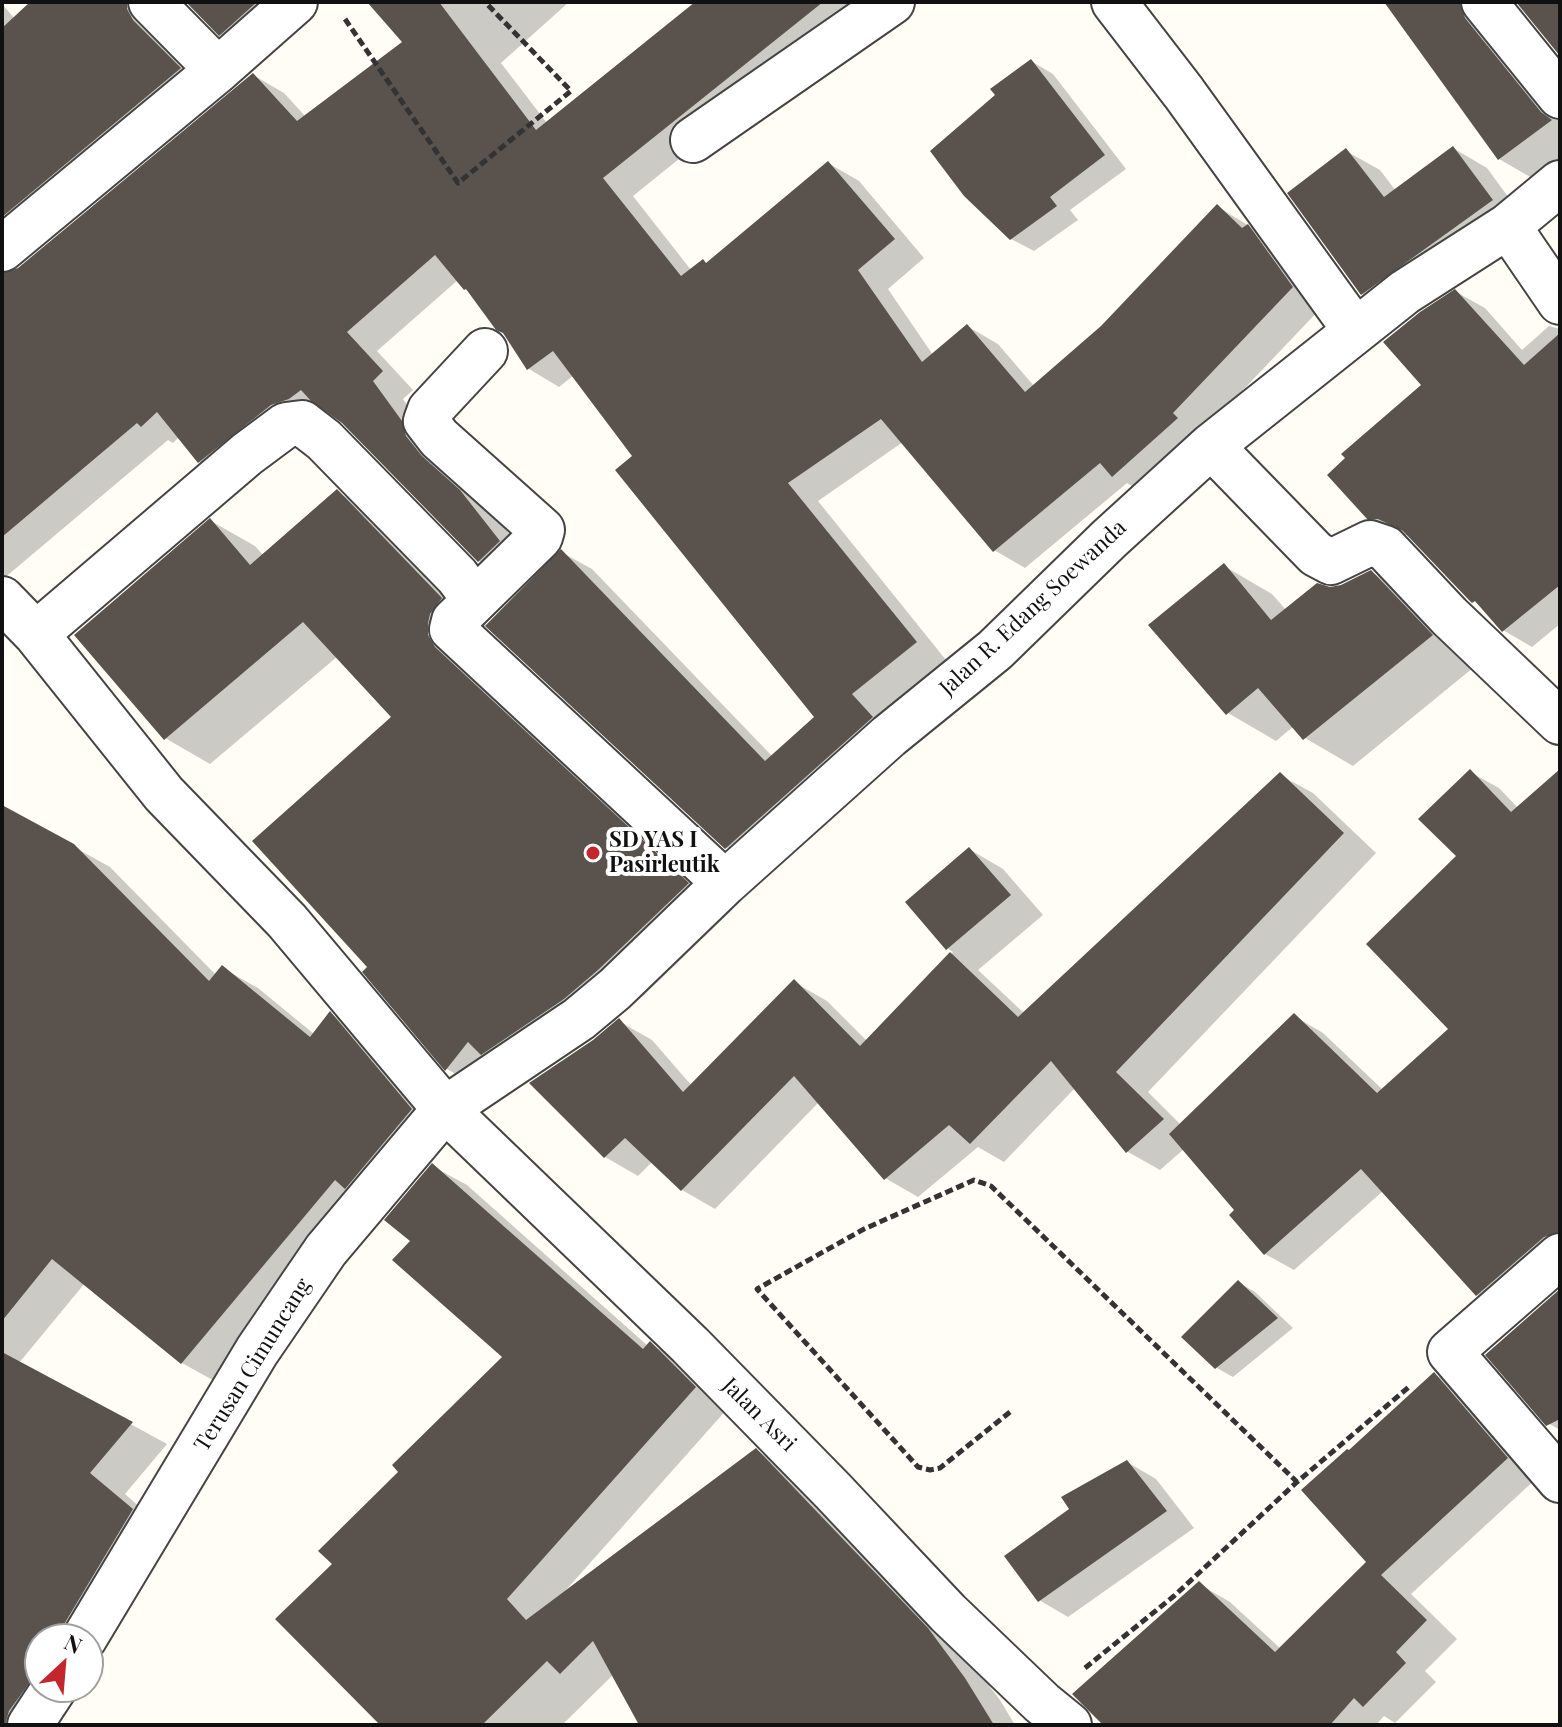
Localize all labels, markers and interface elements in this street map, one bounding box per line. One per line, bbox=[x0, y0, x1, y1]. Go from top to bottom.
street label: Jalan R. Edang Soewanda bbox=[934, 515, 1132, 701]
place label: SD YAS I Pasirleutik bbox=[609, 827, 720, 878]
marker: SD YAS I Pasirleutik bbox=[584, 844, 602, 862]
street label: Terusan Cimuncang bbox=[189, 1274, 317, 1456]
street label: Jalan Asri bbox=[717, 1373, 801, 1457]
north arrow bbox=[24, 1623, 104, 1703]
text: N bbox=[60, 1626, 87, 1660]

